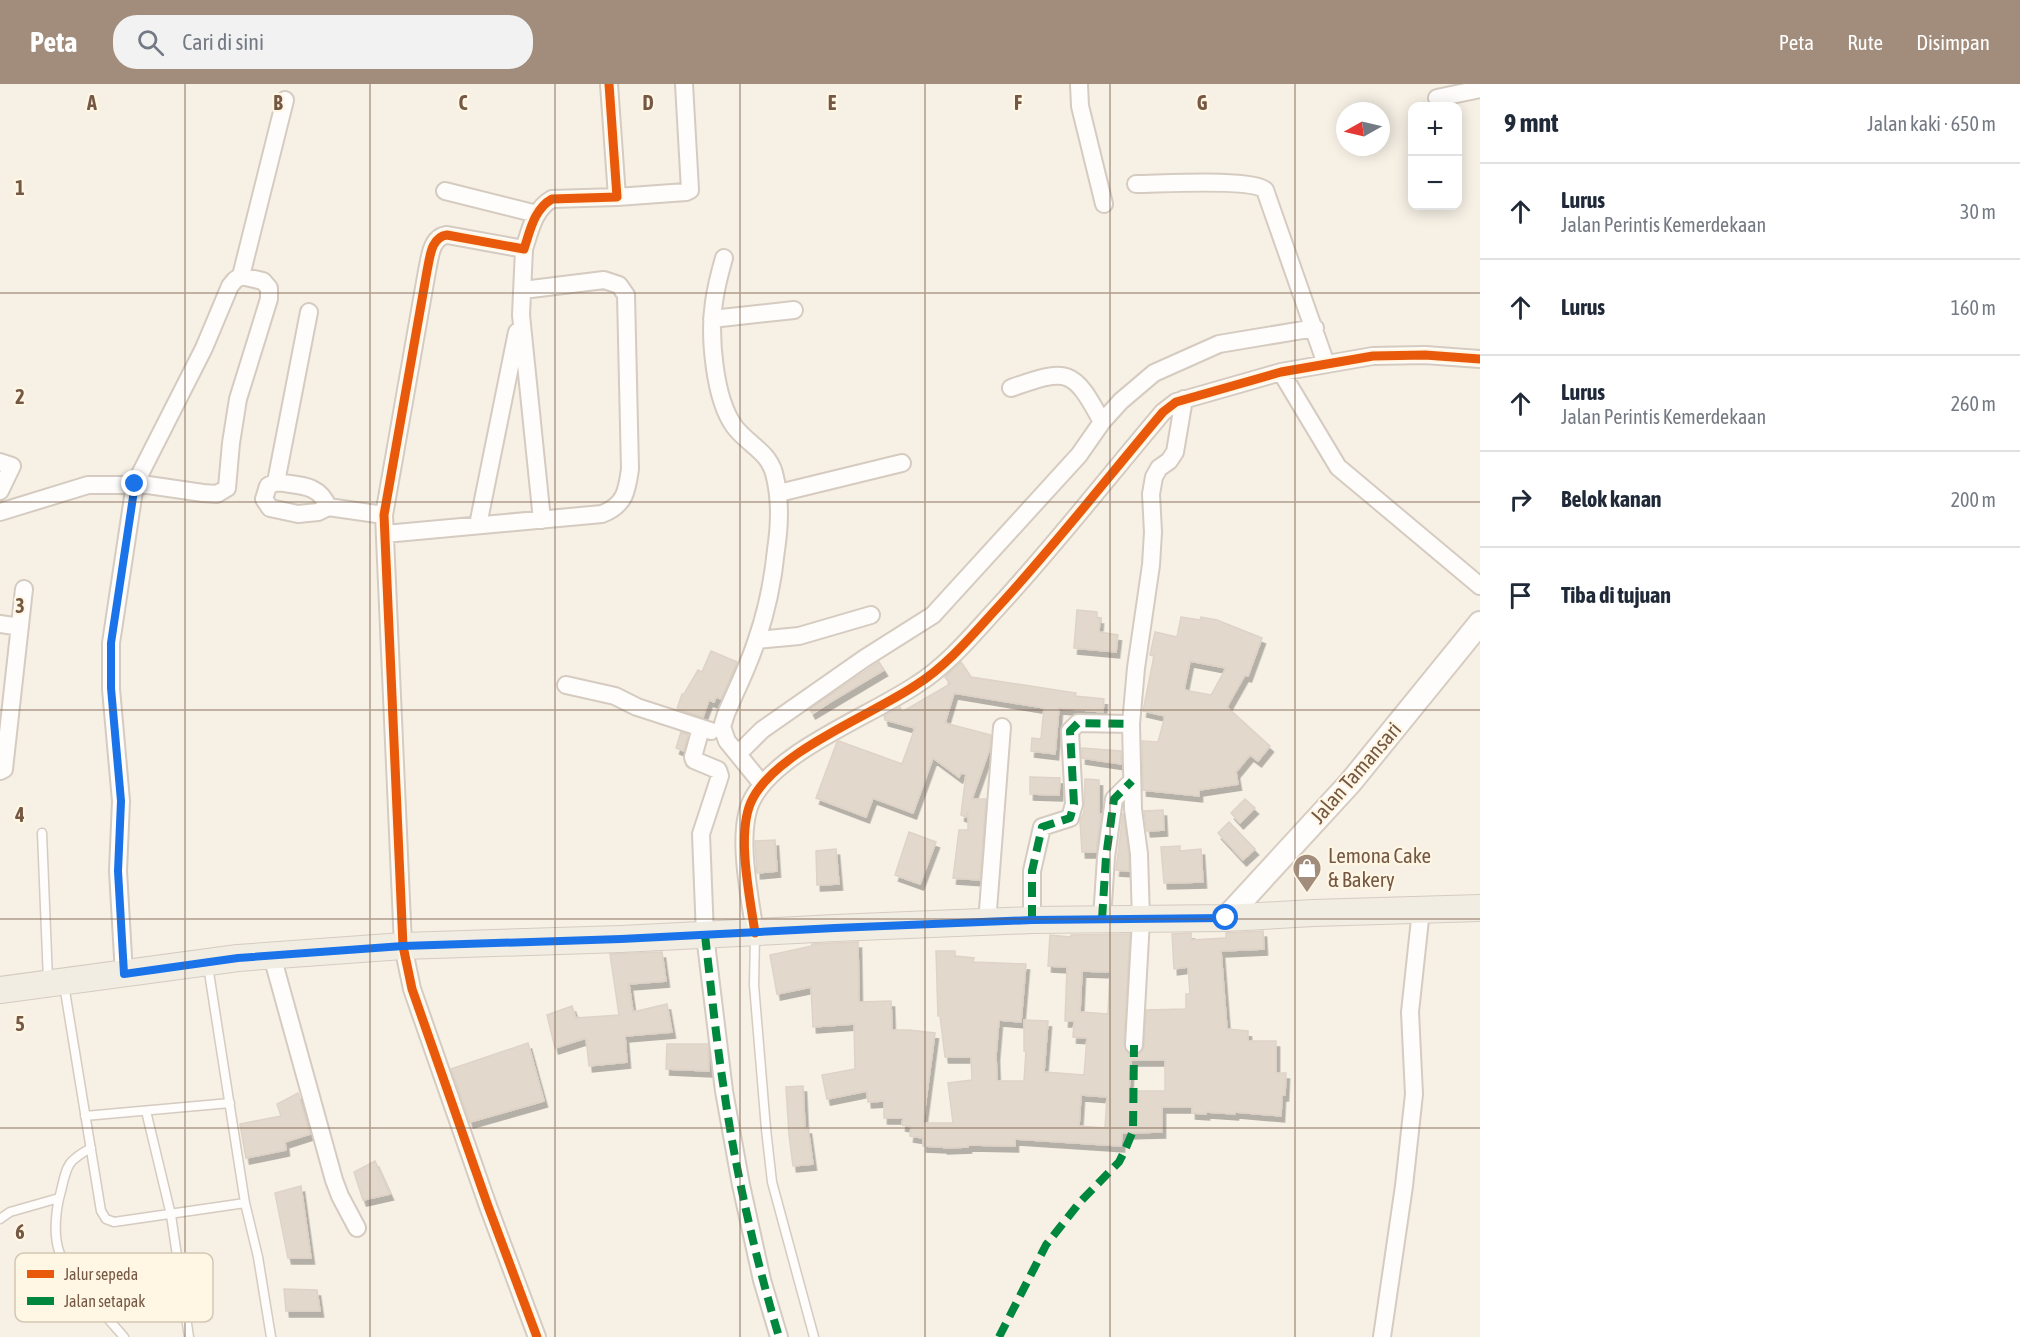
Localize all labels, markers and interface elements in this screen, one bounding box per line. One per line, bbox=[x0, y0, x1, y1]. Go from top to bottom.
search box bbox=[113, 15, 533, 69]
text: Peta bbox=[30, 26, 77, 58]
icon: search bbox=[134, 26, 167, 59]
text: Cari di sini bbox=[182, 29, 264, 55]
text: Peta bbox=[1779, 30, 1814, 54]
text: Rute bbox=[1847, 30, 1883, 54]
text: Disimpan bbox=[1916, 30, 1990, 54]
text: A bbox=[86, 91, 97, 114]
text: B bbox=[273, 91, 283, 114]
text: C bbox=[459, 91, 468, 114]
text: D bbox=[642, 91, 654, 114]
text: E bbox=[828, 91, 837, 114]
text: F bbox=[1014, 91, 1022, 114]
text: G bbox=[1197, 91, 1208, 114]
north arrow bbox=[1336, 102, 1390, 156]
map controls bbox=[1408, 102, 1462, 210]
button: + bbox=[1408, 102, 1462, 156]
text: 9 mnt bbox=[1504, 108, 1559, 138]
text: Jalan kaki · 650 m bbox=[1867, 112, 1996, 135]
button: − bbox=[1408, 156, 1462, 210]
text: 1 bbox=[15, 176, 25, 199]
text: Lurus bbox=[1561, 187, 1605, 213]
icon: ahead bbox=[1504, 195, 1537, 228]
text: 30 m bbox=[1960, 200, 1996, 223]
text: Jalan Perintis Kemerdekaan bbox=[1561, 213, 1766, 236]
icon: ahead bbox=[1504, 291, 1537, 324]
text: Lurus bbox=[1561, 294, 1605, 320]
text: 160 m bbox=[1951, 296, 1996, 319]
text: Lurus bbox=[1561, 379, 1605, 405]
text: 2 bbox=[15, 385, 25, 408]
icon: ahead bbox=[1504, 387, 1537, 420]
text: 260 m bbox=[1951, 392, 1996, 415]
text: Jalan Perintis Kemerdekaan bbox=[1561, 405, 1766, 428]
route end bbox=[121, 470, 147, 496]
icon: right bbox=[1504, 483, 1537, 516]
text: Belok kanan bbox=[1561, 486, 1662, 512]
text: 200 m bbox=[1951, 488, 1996, 511]
icon: arrive bbox=[1504, 579, 1537, 612]
text: Tiba di tujuan bbox=[1561, 582, 1671, 608]
text: 3 bbox=[15, 594, 25, 617]
street label: Jalan Tamansari bbox=[1305, 717, 1406, 828]
text: 4 bbox=[14, 803, 25, 826]
place label: Lemona Cake & Bakery bbox=[1328, 843, 1431, 891]
shop icon: Lemona Cake & Bakery bbox=[1291, 852, 1323, 894]
route start bbox=[1212, 904, 1238, 930]
text: 5 bbox=[15, 1012, 25, 1035]
text: 6 bbox=[15, 1220, 25, 1243]
legend bbox=[15, 1253, 213, 1322]
text: Jalur sepeda bbox=[64, 1265, 138, 1284]
text: Jalan setapak bbox=[64, 1292, 145, 1311]

